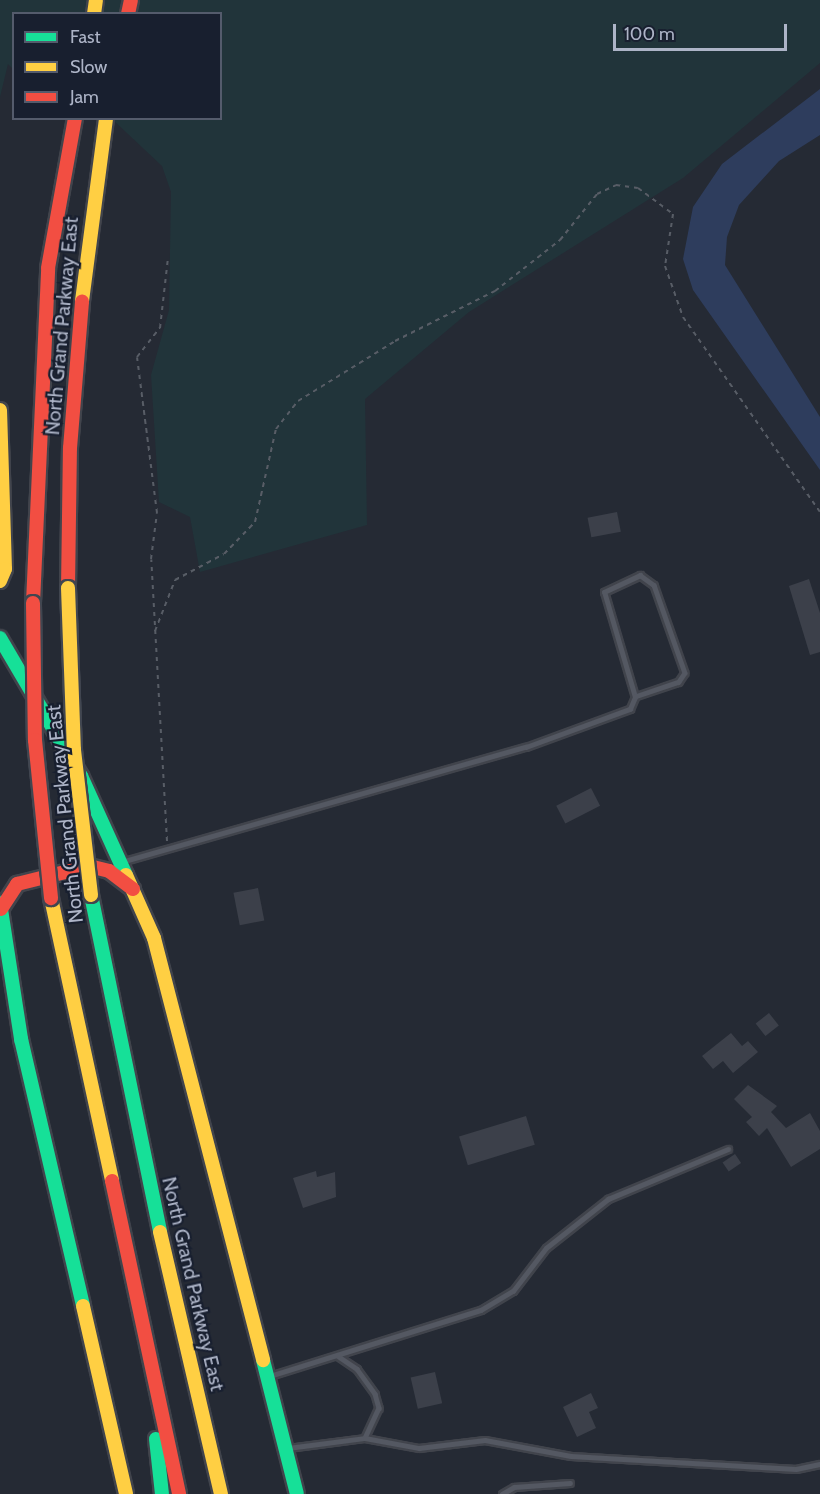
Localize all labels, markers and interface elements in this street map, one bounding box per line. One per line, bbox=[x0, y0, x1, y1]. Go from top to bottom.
legend bbox=[12, 12, 222, 120]
scale bar bbox=[616, 12, 790, 50]
text: 100 m bbox=[624, 23, 675, 45]
text: Fast bbox=[70, 26, 101, 48]
text: Slow bbox=[70, 56, 107, 78]
text: Jam bbox=[70, 86, 99, 108]
street label: North Grand Parkway East bbox=[41, 216, 83, 436]
street label: North Grand Parkway East bbox=[42, 704, 88, 924]
street label: North Grand Parkway East bbox=[157, 1175, 229, 1393]

